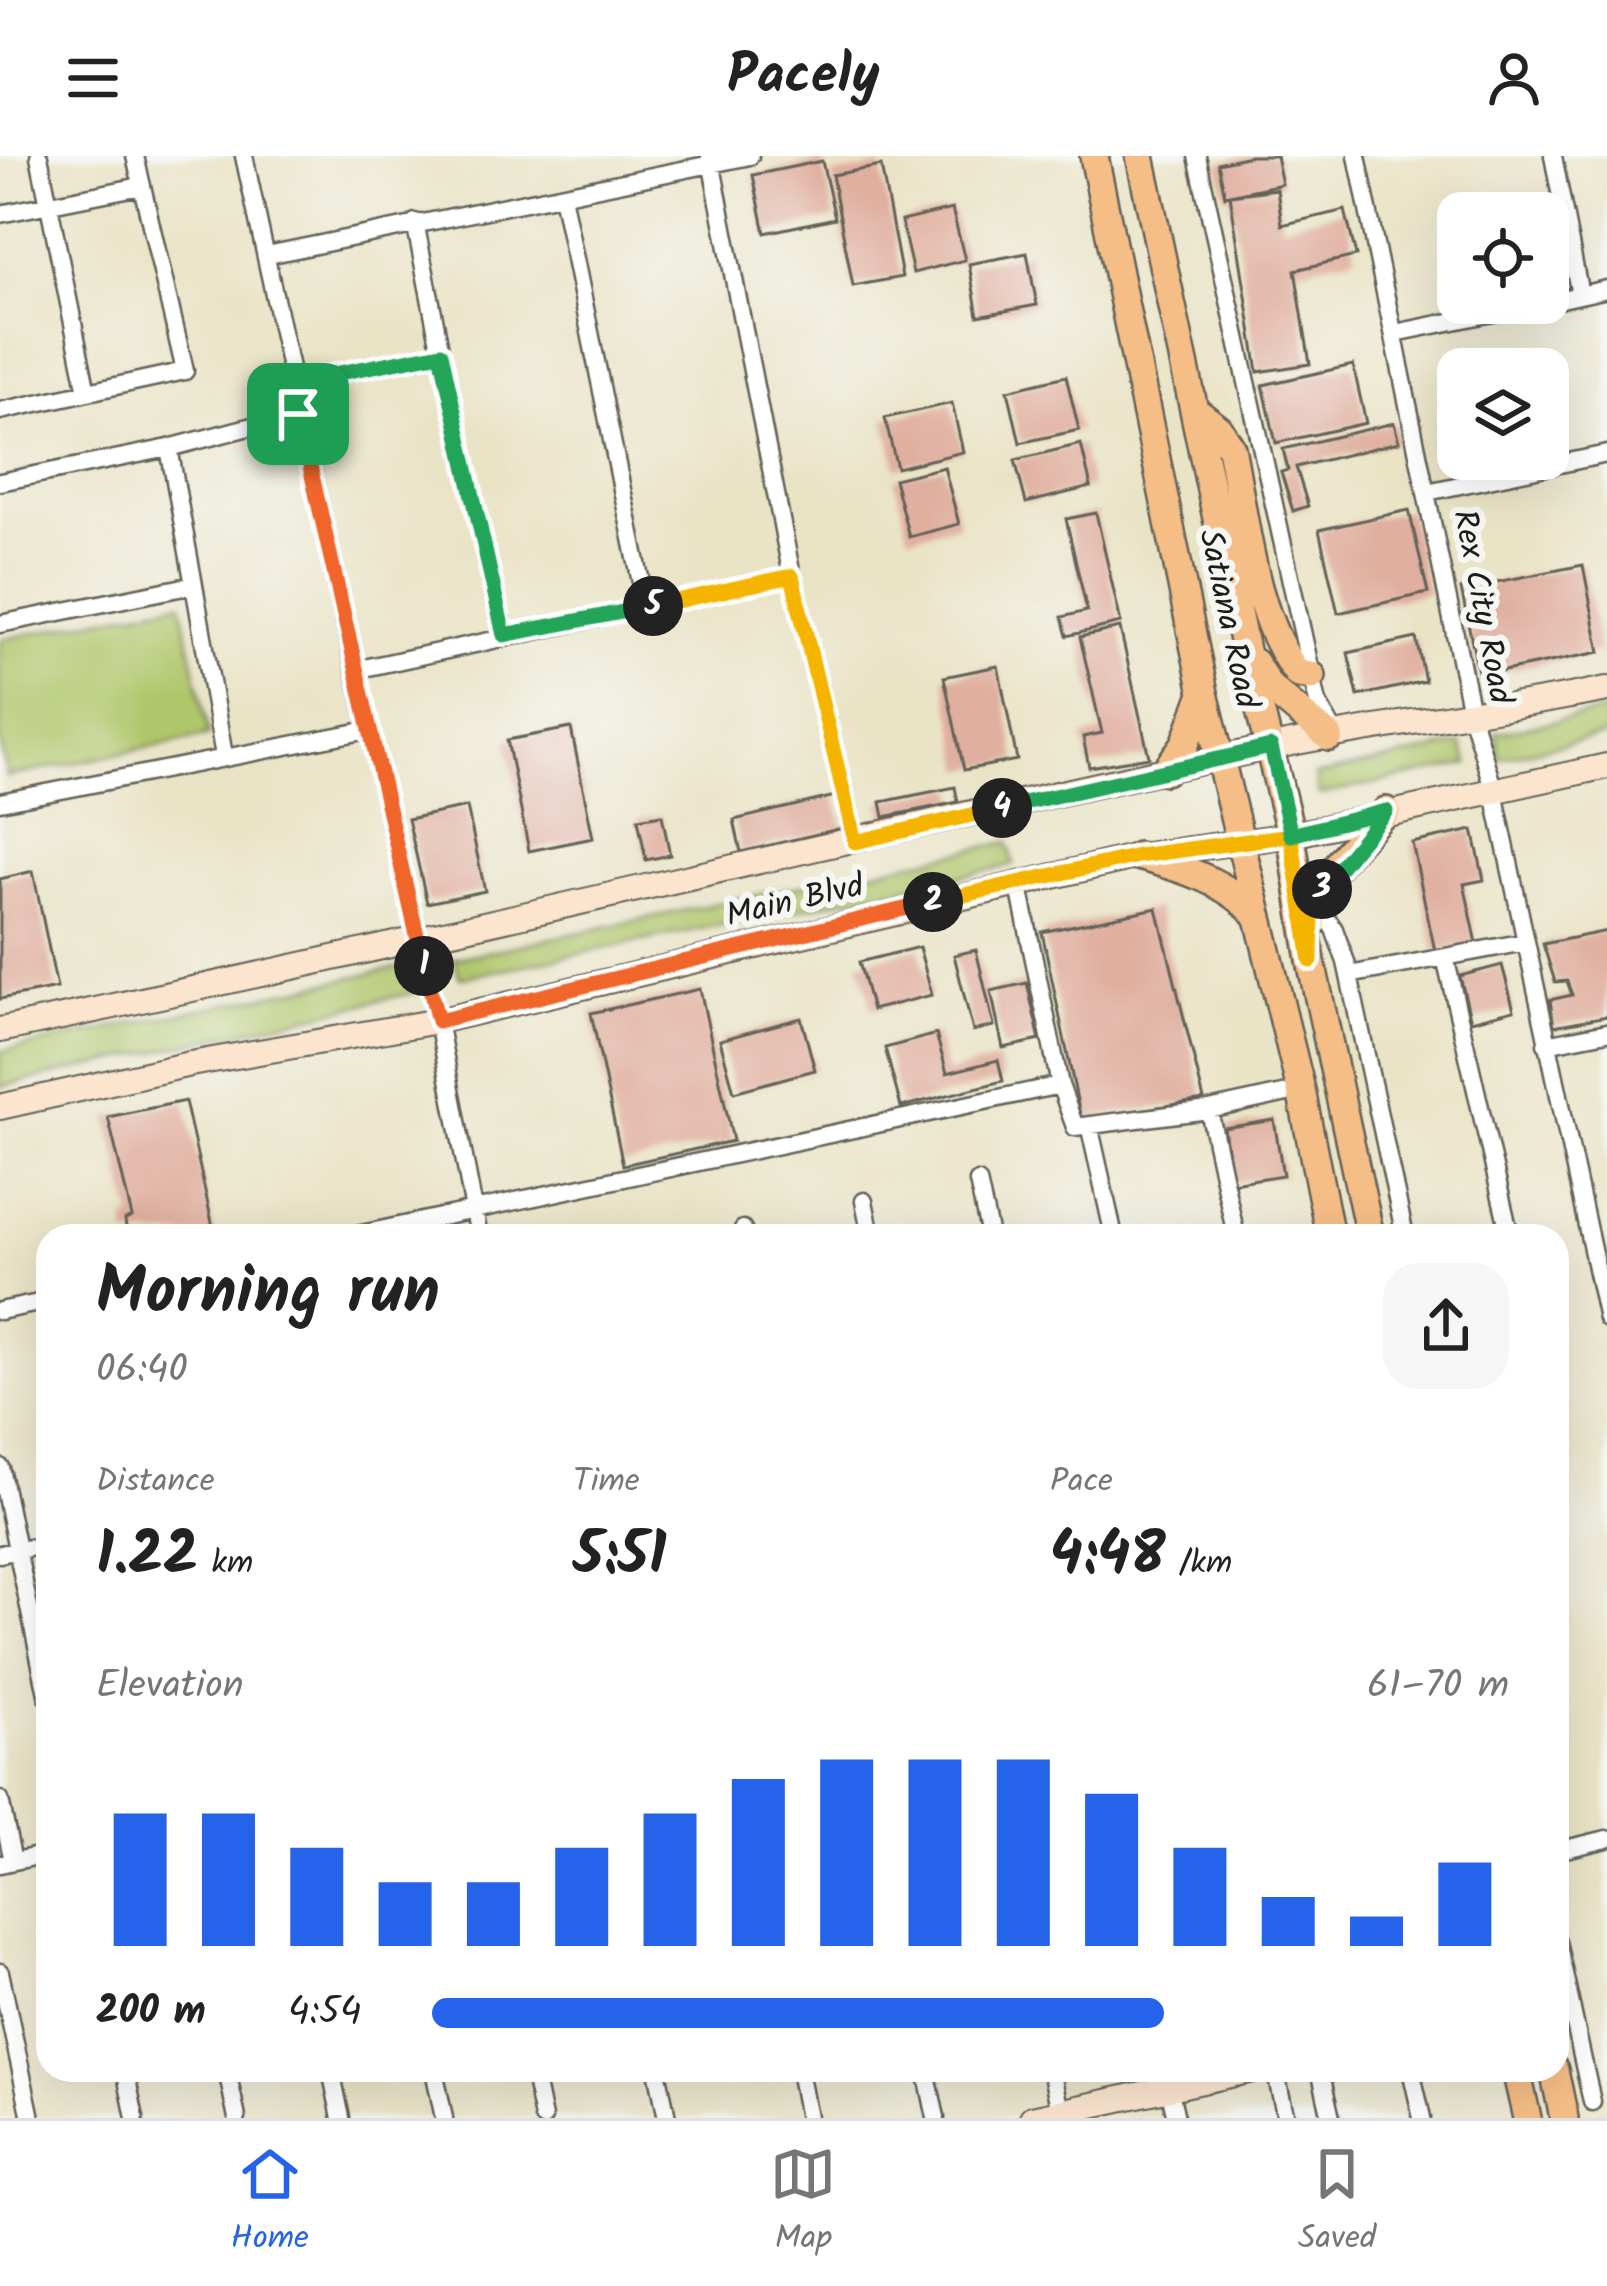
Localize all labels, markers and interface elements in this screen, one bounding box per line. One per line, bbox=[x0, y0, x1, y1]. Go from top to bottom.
text: Pacely bbox=[727, 35, 880, 121]
icon: menu bbox=[60, 45, 126, 111]
icon: person bbox=[1481, 45, 1547, 111]
map controls bbox=[1437, 192, 1569, 480]
button: locate bbox=[1437, 192, 1569, 324]
button: layers bbox=[1437, 348, 1569, 480]
pin bbox=[247, 363, 349, 465]
icon: arrive bbox=[265, 381, 331, 447]
street label: Rex City Road bbox=[1436, 505, 1526, 710]
street label: Satiana Road bbox=[1182, 525, 1272, 715]
pin: 5 bbox=[623, 576, 683, 636]
text: 5 bbox=[645, 579, 661, 632]
pin: 4 bbox=[972, 778, 1032, 838]
text: 4 bbox=[993, 781, 1011, 834]
pin: 3 bbox=[1292, 859, 1352, 919]
street label: Main Blvd bbox=[721, 860, 871, 944]
text: 3 bbox=[1313, 862, 1331, 915]
pin: 2 bbox=[903, 872, 963, 932]
text: 2 bbox=[923, 875, 943, 928]
pin: 1 bbox=[394, 936, 454, 996]
text: 1 bbox=[419, 939, 429, 992]
text: Morning run bbox=[96, 1242, 440, 1347]
button: share bbox=[1383, 1263, 1509, 1389]
text: 06:40 bbox=[96, 1340, 188, 1402]
text: Distance bbox=[96, 1456, 215, 1509]
text: Time bbox=[573, 1456, 640, 1509]
text: Pace bbox=[1050, 1456, 1113, 1509]
text: 1.22 bbox=[96, 1509, 198, 1605]
text: 5:51 bbox=[573, 1509, 667, 1605]
text: 4:48 bbox=[1050, 1509, 1166, 1605]
text: km bbox=[198, 1538, 253, 1591]
text: /km bbox=[1166, 1538, 1232, 1591]
text: Elevation bbox=[96, 1656, 244, 1718]
text: 61–70 m bbox=[1367, 1656, 1509, 1718]
text: 200 m bbox=[96, 1982, 206, 2044]
text: 4:54 bbox=[288, 1982, 362, 2044]
tab: Home bbox=[231, 2141, 309, 2266]
tab: Map bbox=[770, 2141, 836, 2266]
tab: Saved bbox=[1298, 2141, 1376, 2266]

